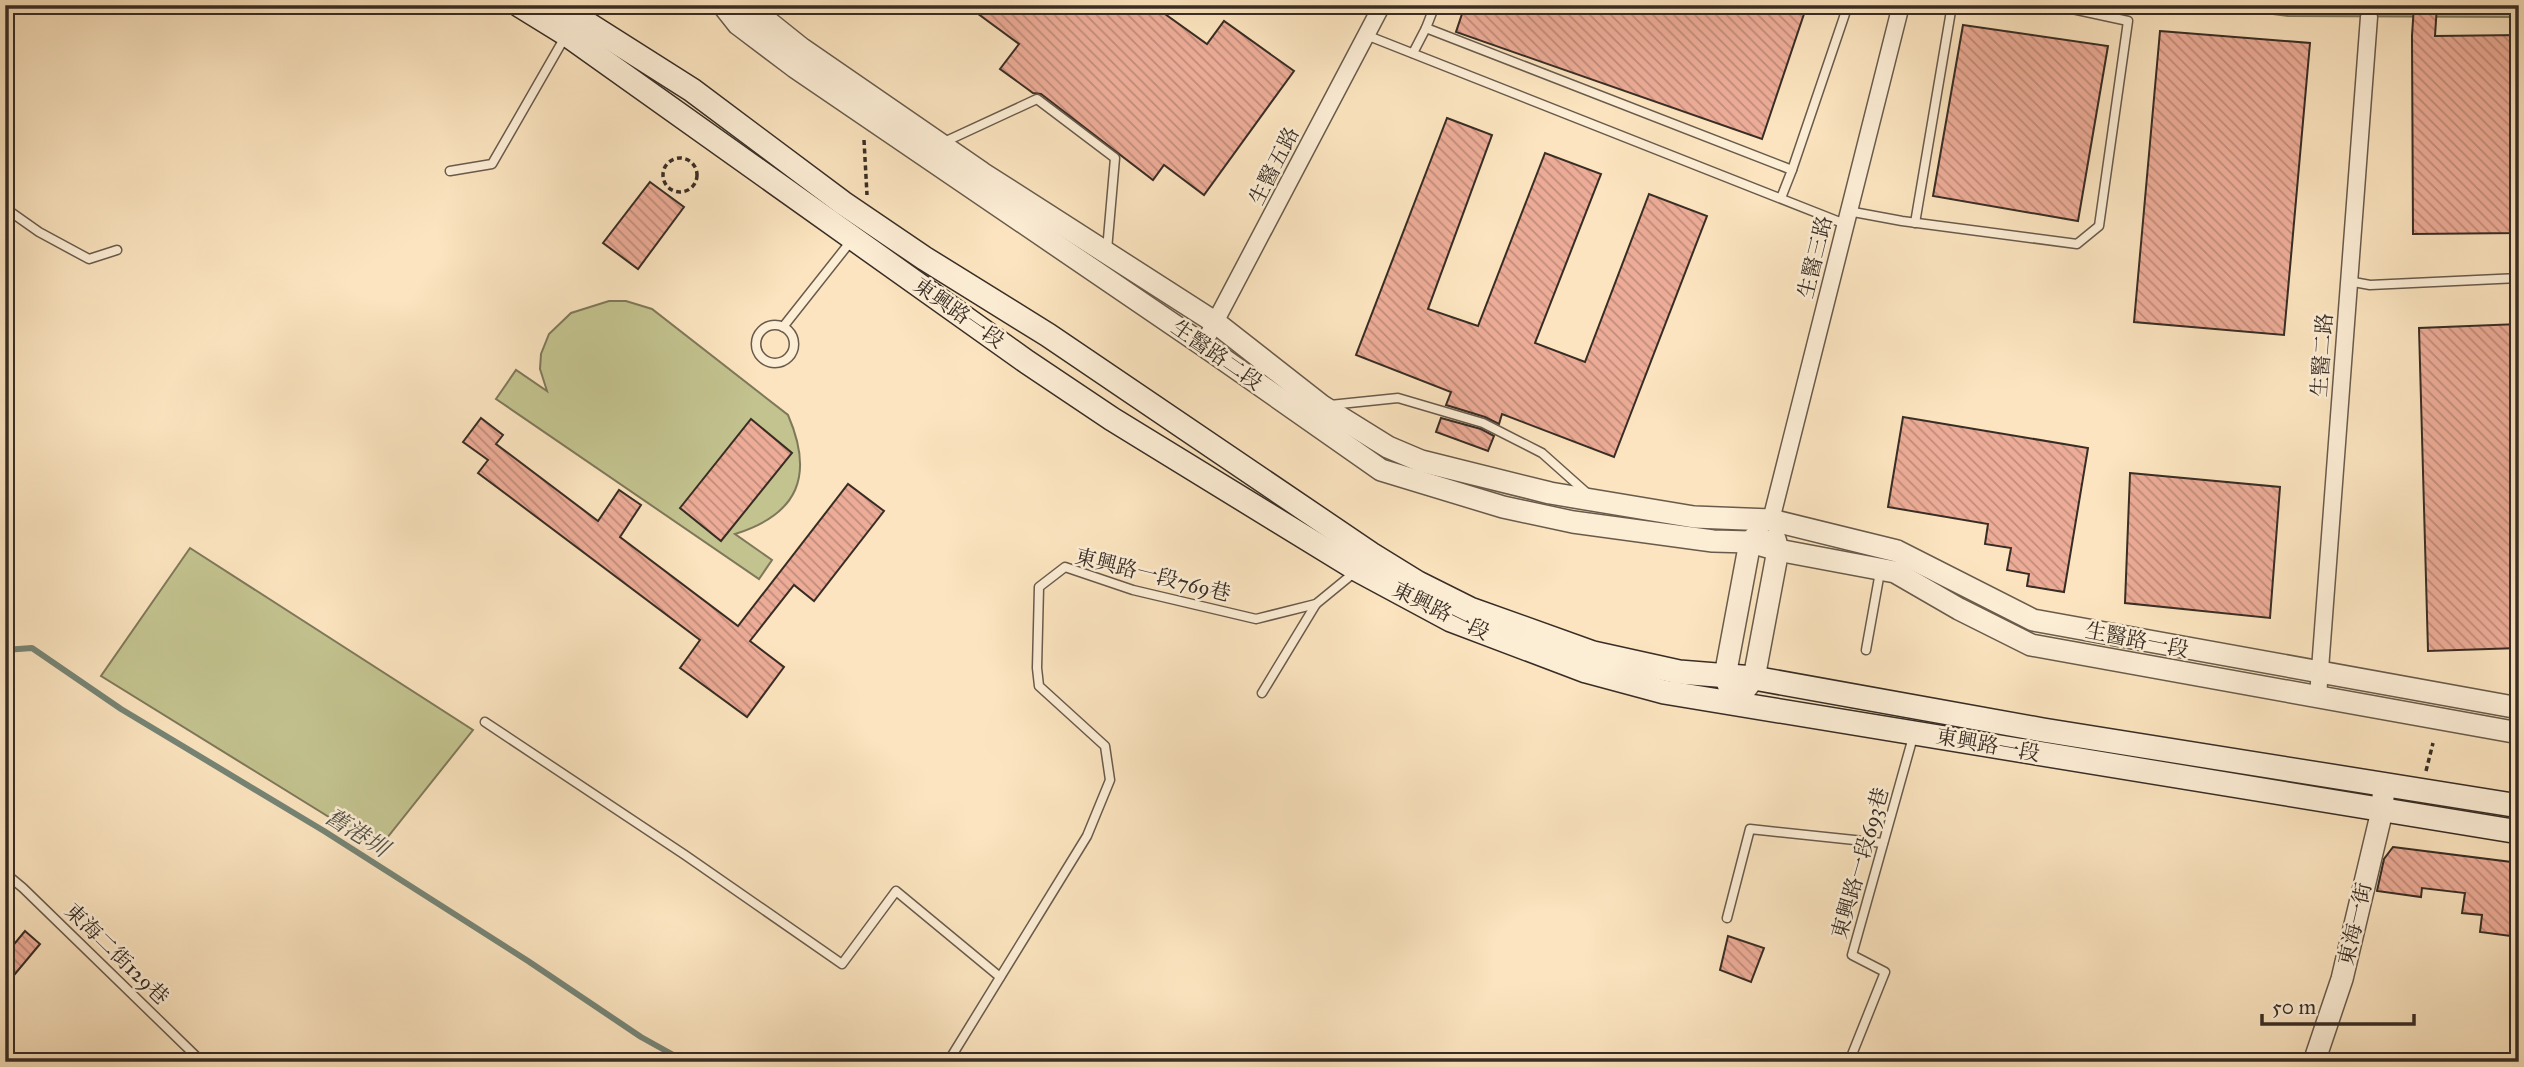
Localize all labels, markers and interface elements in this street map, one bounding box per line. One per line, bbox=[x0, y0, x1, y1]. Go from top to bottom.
street label: 生醫五路 bbox=[1243, 123, 1305, 209]
street label: 生醫三路 bbox=[1792, 213, 1838, 301]
street label: 東興路一段 bbox=[909, 272, 1009, 354]
street label: 生醫二路 bbox=[2306, 312, 2338, 398]
street label: 生醫路二段 bbox=[1167, 314, 1267, 396]
street label: 東興路一段769巷 bbox=[1073, 543, 1233, 607]
street label: 東興路一段 bbox=[1388, 576, 1494, 646]
street label: 生醫路一段 bbox=[2083, 617, 2191, 663]
street label: 東興路一段 bbox=[1934, 723, 2042, 767]
street label: 東興路一段693巷 bbox=[1826, 784, 1894, 942]
water label: 舊港圳 bbox=[320, 802, 397, 864]
street label: 東海一街 bbox=[2333, 880, 2377, 968]
street label: 東海二街129巷 bbox=[59, 898, 175, 1010]
scale bar bbox=[2262, 983, 2414, 1027]
text: 50 m bbox=[2272, 994, 2317, 1020]

